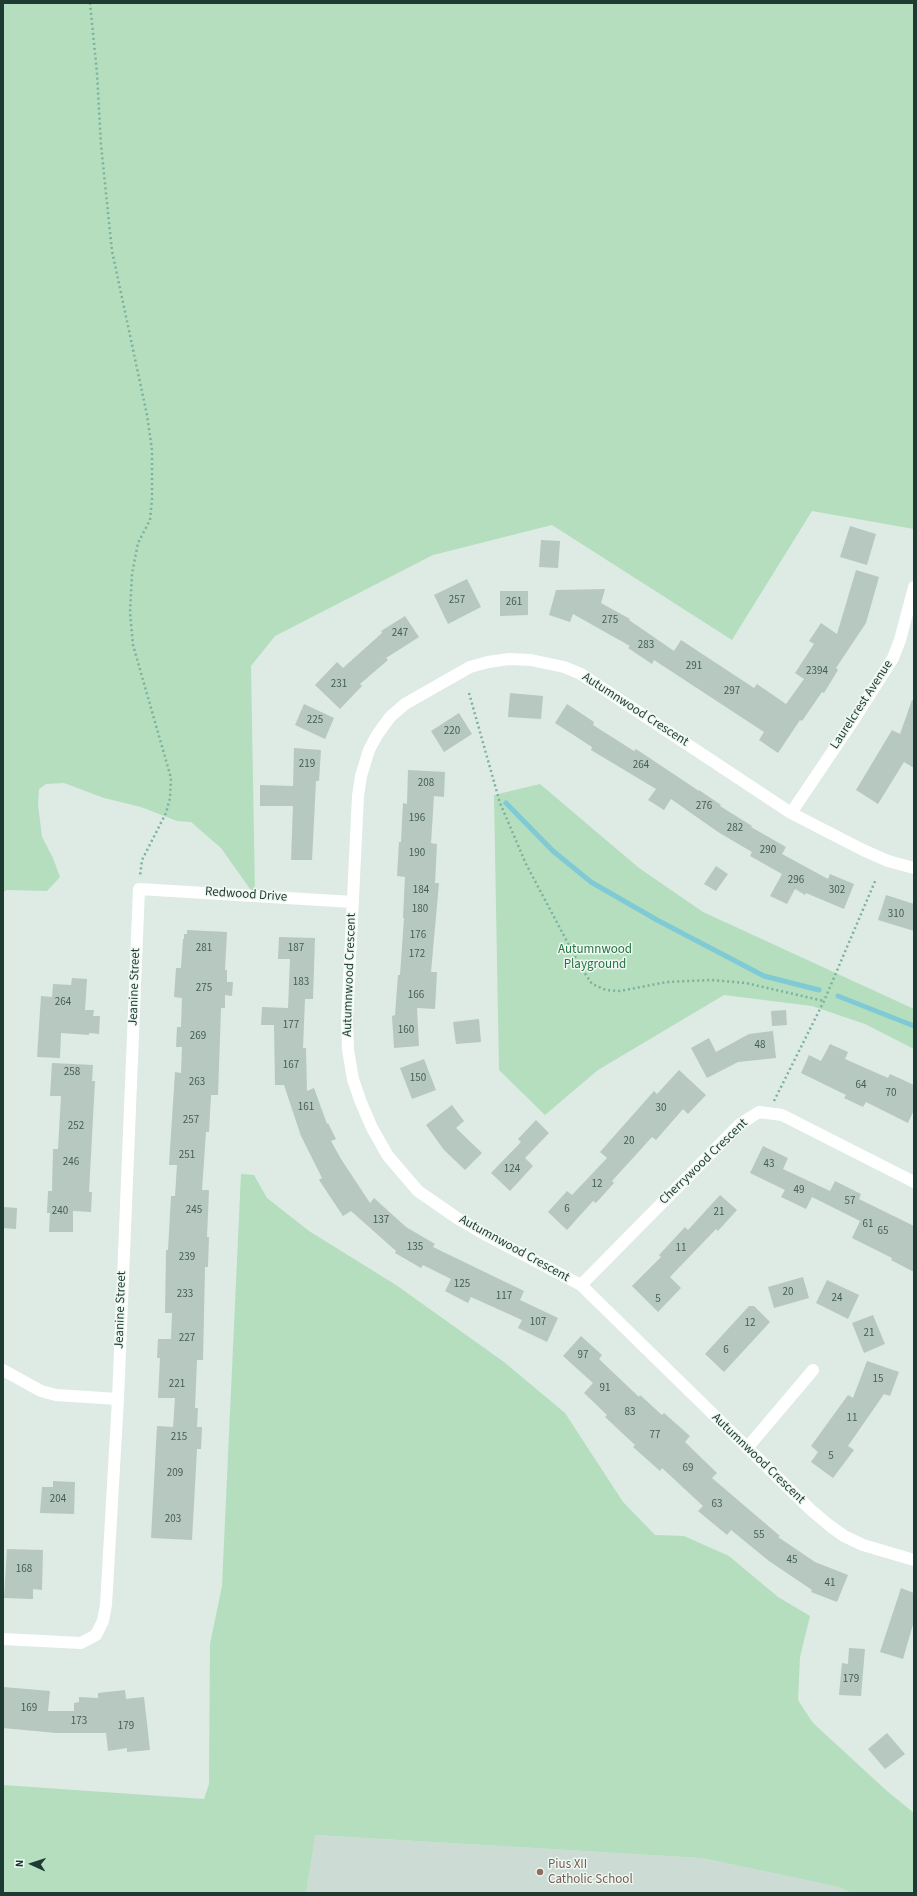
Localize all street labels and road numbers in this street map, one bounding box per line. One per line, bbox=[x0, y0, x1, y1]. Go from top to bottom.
street label: Laurelcrest Avenue bbox=[827, 658, 897, 752]
street label: Autumnwood Crescent bbox=[579, 670, 691, 750]
street label: Redwood Drive bbox=[204, 884, 288, 906]
street label: Autumnwood Crescent bbox=[340, 913, 360, 1037]
street label: Jeanine Street bbox=[126, 948, 144, 1026]
street label: Cherrywood Crescent bbox=[657, 1116, 751, 1208]
street label: Autumnwood Crescent bbox=[456, 1212, 572, 1286]
street label: Jeanine Street bbox=[112, 1271, 130, 1349]
street label: Autumnwood Crescent bbox=[708, 1410, 808, 1508]

